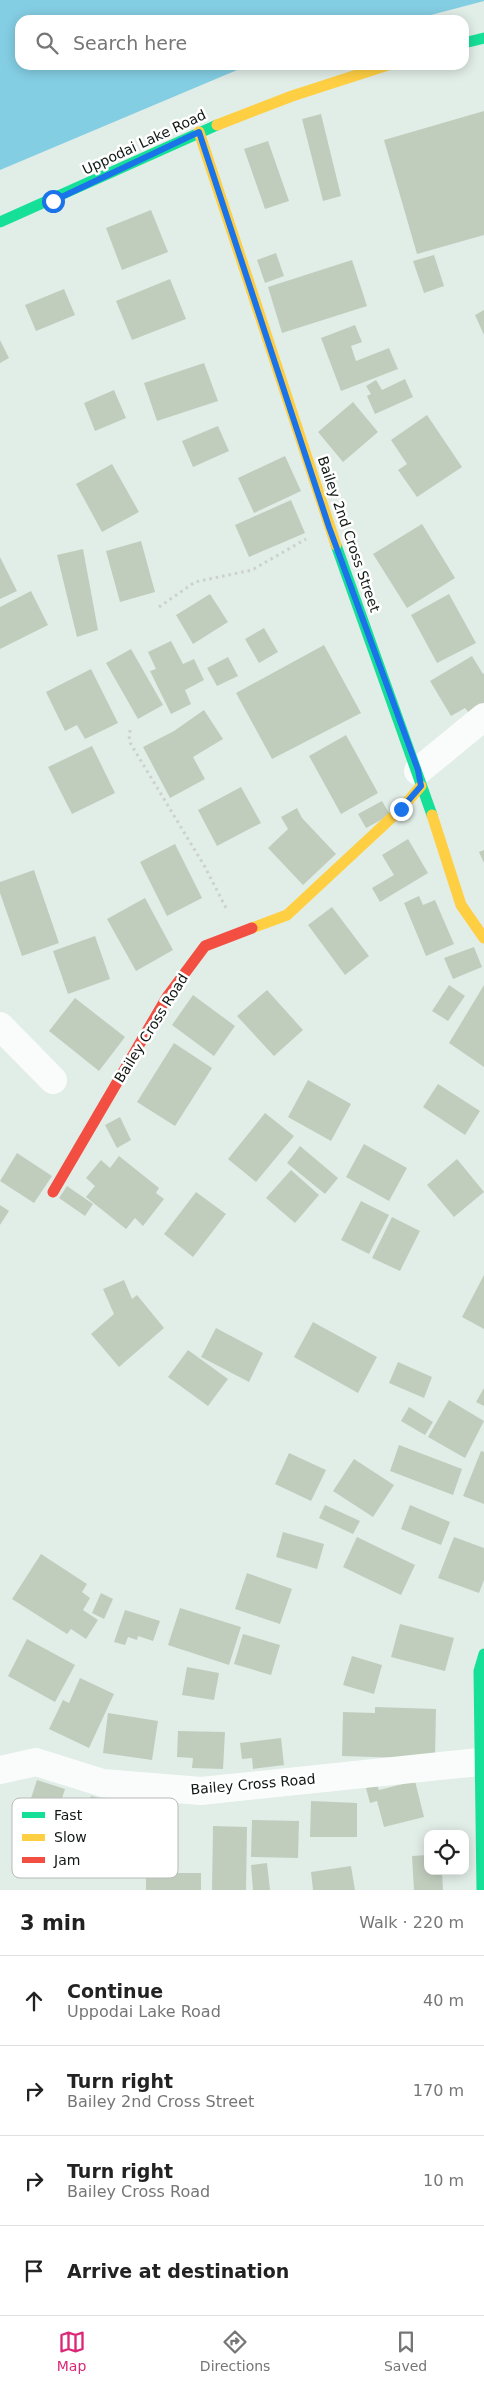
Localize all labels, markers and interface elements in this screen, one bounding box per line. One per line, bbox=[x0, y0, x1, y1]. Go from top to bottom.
search box bbox=[15, 15, 469, 70]
icon: search bbox=[33, 29, 61, 57]
text: Search here bbox=[73, 32, 187, 54]
street label: Uppodai Lake Road bbox=[80, 106, 208, 178]
route start bbox=[42, 190, 65, 213]
street label: Bailey 2nd Cross Street bbox=[315, 454, 383, 615]
route end bbox=[390, 798, 413, 821]
street label: Bailey Cross Road bbox=[111, 971, 191, 1085]
street label: Bailey Cross Road bbox=[190, 1771, 316, 1797]
legend bbox=[12, 1798, 178, 1878]
text: Fast bbox=[54, 1807, 83, 1823]
text: Slow bbox=[54, 1829, 87, 1845]
map controls bbox=[424, 1830, 469, 1875]
button: locate bbox=[424, 1830, 469, 1875]
text: Jam bbox=[53, 1852, 80, 1868]
text: 3 min bbox=[20, 1911, 86, 1935]
text: Walk · 220 m bbox=[359, 1913, 464, 1932]
text: Continue bbox=[67, 1980, 163, 2002]
icon: ahead bbox=[20, 1987, 48, 2015]
text: 40 m bbox=[423, 1991, 464, 2010]
text: Uppodai Lake Road bbox=[67, 2002, 221, 2021]
text: Turn right bbox=[67, 2070, 173, 2092]
icon: right bbox=[20, 2077, 48, 2105]
text: 170 m bbox=[413, 2081, 464, 2100]
text: Bailey 2nd Cross Street bbox=[67, 2092, 254, 2111]
text: Turn right bbox=[67, 2160, 173, 2182]
icon: right bbox=[20, 2167, 48, 2195]
text: 10 m bbox=[423, 2171, 464, 2190]
text: Bailey Cross Road bbox=[67, 2182, 210, 2201]
icon: arrive bbox=[20, 2257, 48, 2285]
text: Arrive at destination bbox=[67, 2260, 289, 2282]
tab: Map bbox=[57, 2328, 86, 2374]
tab: Directions bbox=[200, 2328, 270, 2374]
tab: Saved bbox=[384, 2328, 427, 2374]

